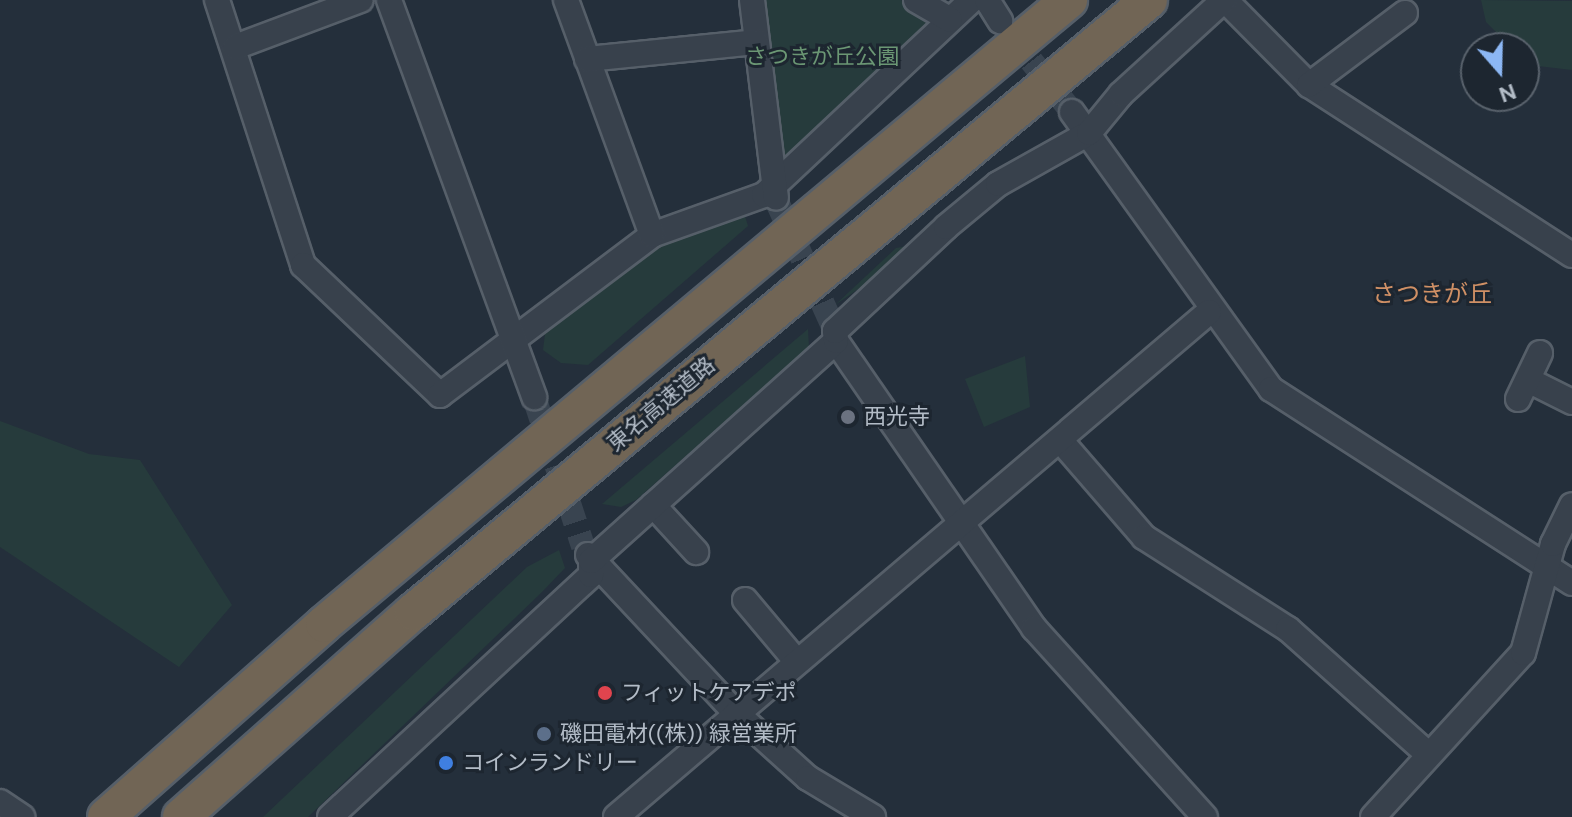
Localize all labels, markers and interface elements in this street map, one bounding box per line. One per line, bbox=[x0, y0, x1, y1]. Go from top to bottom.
north arrow bbox=[1460, 32, 1540, 112]
park label: さつきが丘公園 bbox=[745, 44, 899, 70]
text: N bbox=[1495, 77, 1520, 110]
district label: さつきが丘 bbox=[1372, 280, 1492, 308]
street label: 東名高速道路 bbox=[602, 351, 720, 457]
place label: 西光寺 bbox=[864, 404, 930, 430]
marker: 西光寺 bbox=[839, 408, 857, 426]
place label: フィットケアデポ bbox=[621, 680, 797, 706]
marker: フィットケアデポ bbox=[596, 684, 614, 702]
place label: 磯田電材((株)) 緑営業所 bbox=[560, 721, 797, 747]
marker: 磯田電材((株)) 緑営業所 bbox=[535, 725, 553, 743]
place label: コインランドリー bbox=[462, 750, 638, 776]
marker: コインランドリー bbox=[437, 754, 455, 772]

